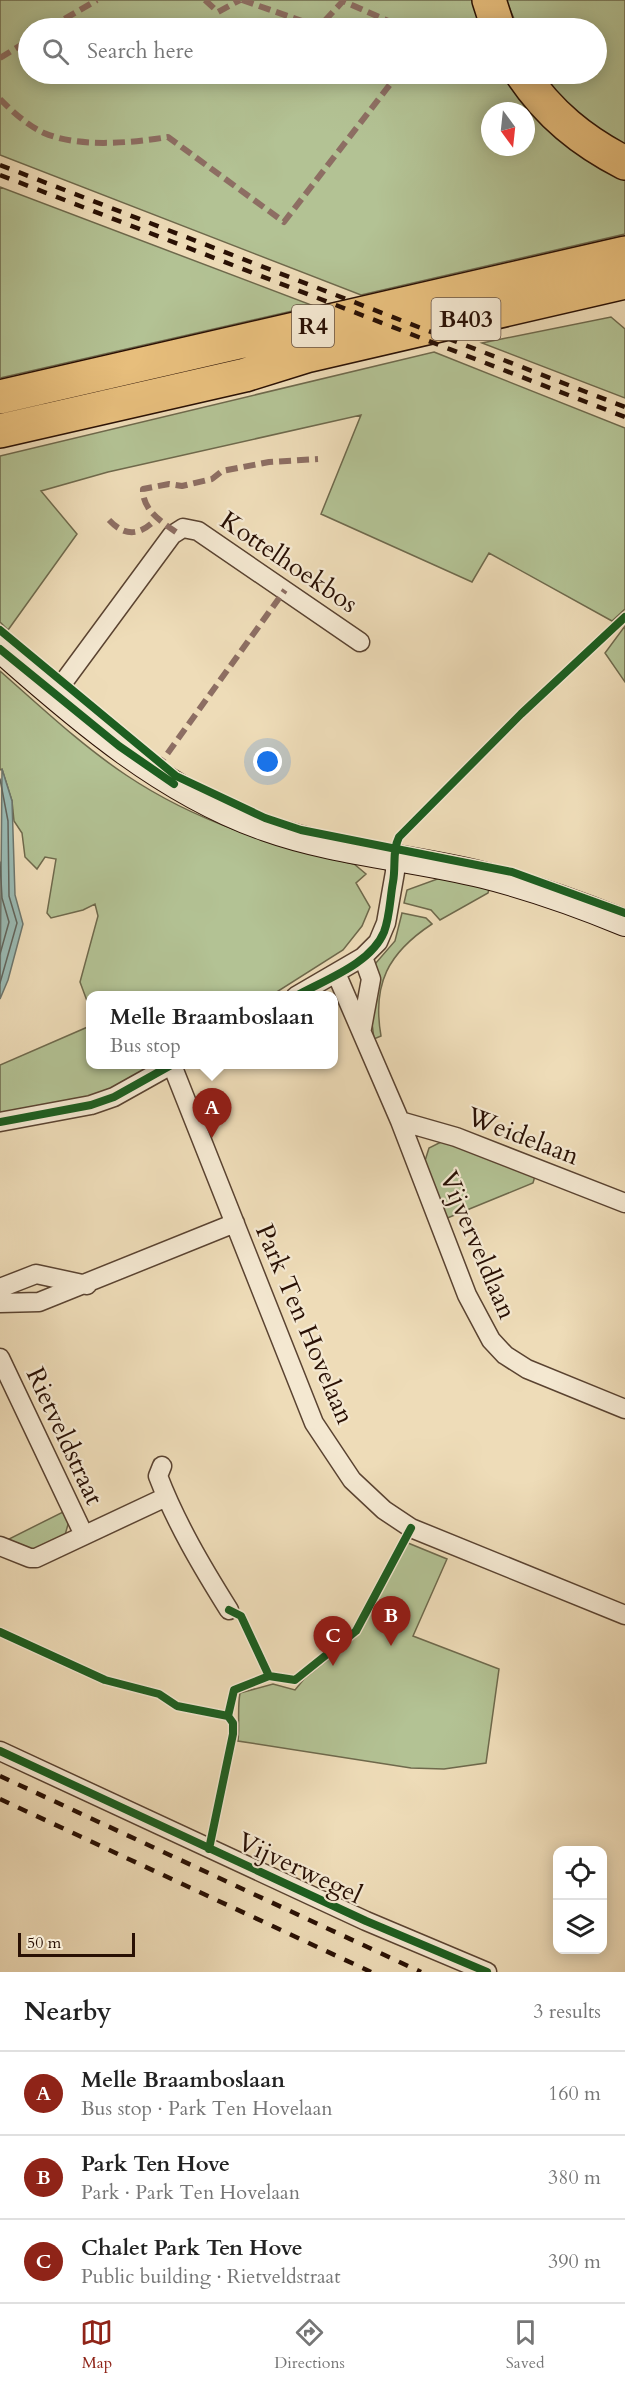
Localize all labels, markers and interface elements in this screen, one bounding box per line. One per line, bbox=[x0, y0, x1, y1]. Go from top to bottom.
search box bbox=[18, 18, 607, 84]
icon: search bbox=[39, 35, 72, 68]
text: Search here bbox=[87, 36, 194, 66]
north arrow bbox=[481, 102, 535, 156]
road number: B403 bbox=[432, 298, 500, 340]
road number: R4 bbox=[292, 305, 334, 347]
street label: Kottelhoekbos bbox=[213, 503, 365, 621]
your location bbox=[253, 747, 282, 776]
popup bbox=[86, 991, 338, 1069]
text: Melle Braamboslaan bbox=[110, 1002, 314, 1032]
text: Bus stop bbox=[110, 1032, 181, 1059]
pin: A bbox=[192, 1088, 232, 1138]
street label: Weidelaan bbox=[461, 1098, 584, 1173]
street label: Vijverveldlaan bbox=[431, 1166, 525, 1325]
street label: Park Ten Hovelaan bbox=[247, 1219, 363, 1430]
street label: Rietveldstraat bbox=[18, 1362, 112, 1510]
pin: B bbox=[372, 1596, 410, 1646]
pin: C bbox=[314, 1616, 352, 1666]
street label: Vijverwegel bbox=[232, 1824, 368, 1912]
map controls bbox=[553, 1846, 607, 1954]
button: locate bbox=[553, 1846, 607, 1900]
button: layers bbox=[553, 1900, 607, 1954]
scale bar bbox=[18, 1930, 135, 1958]
text: 50 m bbox=[27, 1932, 61, 1954]
text: Nearby bbox=[24, 1994, 112, 2029]
text: 3 results bbox=[533, 1998, 601, 2025]
text: Melle Braamboslaan bbox=[81, 2065, 285, 2095]
text: A bbox=[36, 2080, 51, 2107]
text: 160 m bbox=[548, 2080, 601, 2107]
text: Bus stop · Park Ten Hovelaan bbox=[81, 2095, 333, 2122]
text: Park Ten Hove bbox=[81, 2149, 230, 2179]
text: B bbox=[36, 2164, 51, 2191]
text: 380 m bbox=[548, 2164, 601, 2191]
text: Park · Park Ten Hovelaan bbox=[81, 2179, 300, 2206]
text: Chalet Park Ten Hove bbox=[81, 2233, 303, 2263]
text: C bbox=[36, 2248, 51, 2275]
text: 390 m bbox=[548, 2248, 601, 2275]
text: Public building · Rietveldstraat bbox=[81, 2263, 341, 2290]
tab: Map bbox=[80, 2316, 113, 2374]
tab: Directions bbox=[274, 2316, 345, 2374]
tab: Saved bbox=[506, 2316, 545, 2374]

